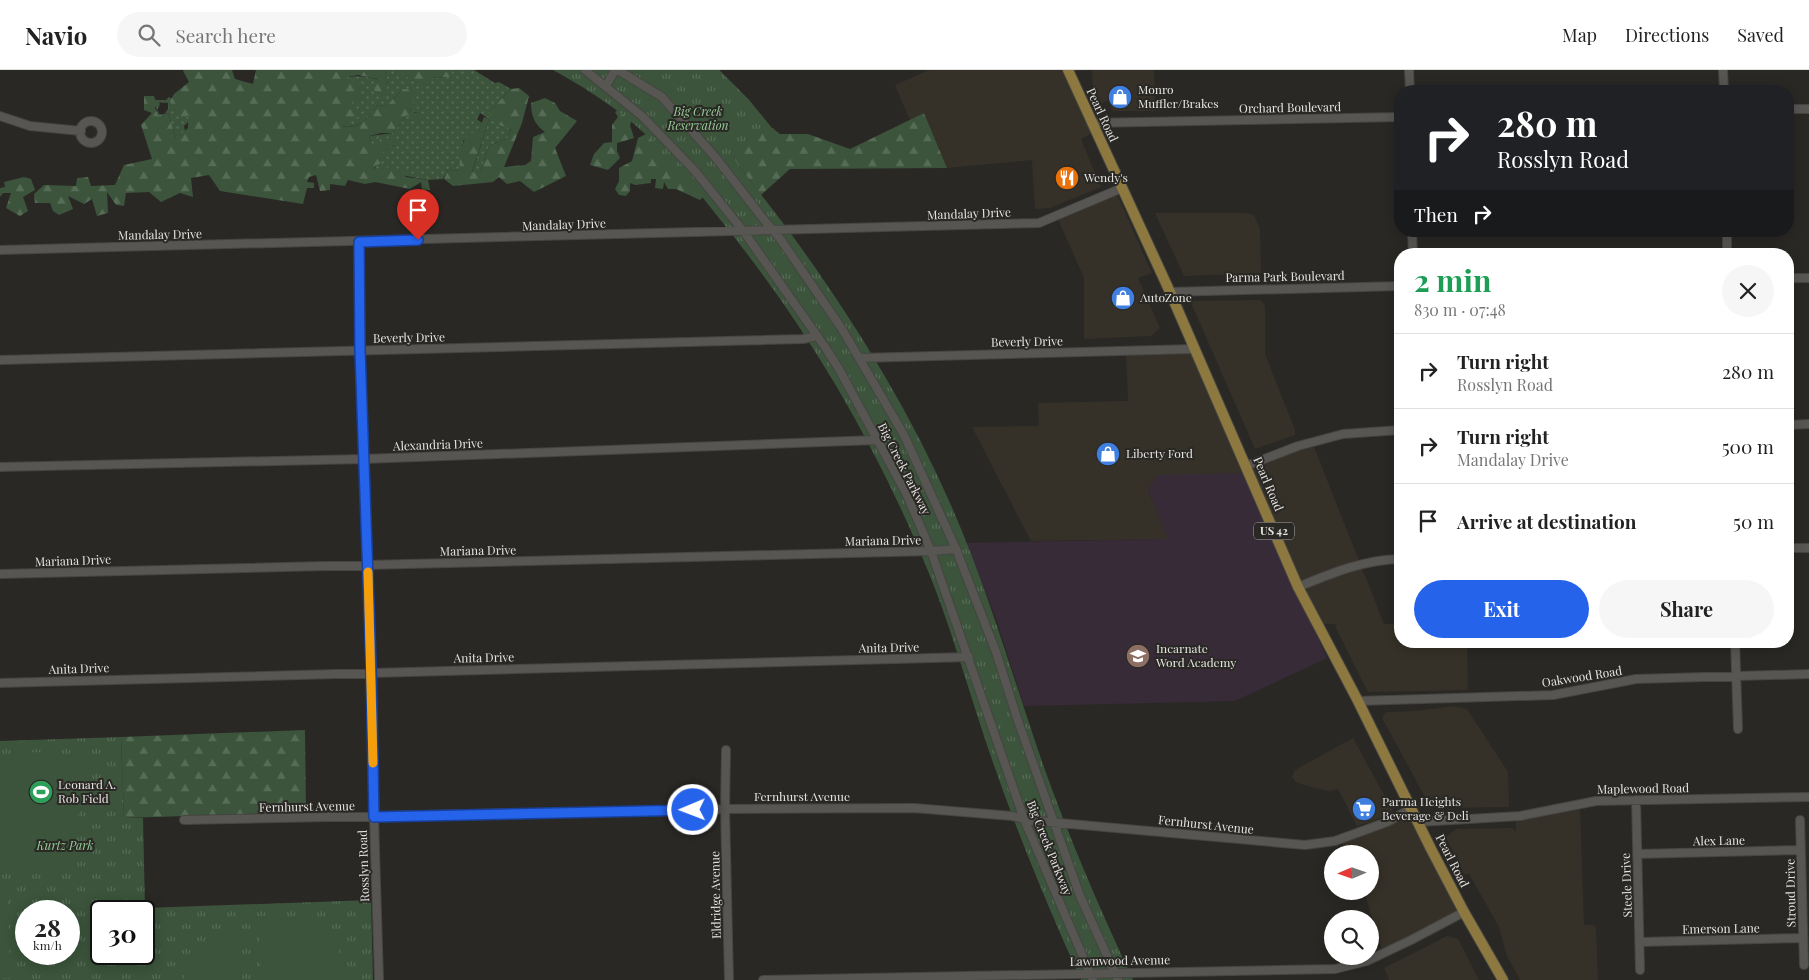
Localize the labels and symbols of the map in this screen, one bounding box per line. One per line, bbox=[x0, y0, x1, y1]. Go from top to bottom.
place label: Monro Muffler/Brakes bbox=[1138, 81, 1219, 111]
shop icon: Monro Muffler/Brakes bbox=[1107, 84, 1133, 110]
street label: Pearl Road bbox=[1083, 85, 1122, 144]
street label: Orchard Boulevard bbox=[1239, 98, 1341, 116]
park label: Big Creek Reservation bbox=[666, 103, 729, 133]
restaurant icon: Wendy's bbox=[1054, 165, 1080, 191]
place label: Wendy's bbox=[1083, 169, 1128, 185]
pin bbox=[397, 189, 439, 240]
street label: Mandalay Drive bbox=[927, 204, 1011, 222]
street label: Mandalay Drive bbox=[522, 215, 606, 233]
street label: Mandalay Drive bbox=[118, 225, 202, 243]
street label: Parma Park Boulevard bbox=[1225, 267, 1345, 285]
shop icon: AutoZone bbox=[1110, 285, 1136, 311]
place label: AutoZone bbox=[1139, 289, 1192, 305]
street label: Beverly Drive bbox=[373, 328, 445, 346]
street label: Beverly Drive bbox=[991, 332, 1063, 350]
street label: Big Creek Parkway bbox=[875, 420, 935, 517]
street label: Alexandria Drive bbox=[392, 434, 483, 454]
shop icon: Liberty Ford bbox=[1095, 441, 1121, 467]
place label: Liberty Ford bbox=[1126, 445, 1193, 461]
street label: Pearl Road bbox=[1250, 454, 1288, 513]
road number: US 42 bbox=[1254, 522, 1294, 540]
street label: Mariana Drive bbox=[845, 531, 921, 549]
street label: Mariana Drive bbox=[440, 541, 516, 559]
street label: Mariana Drive bbox=[34, 551, 112, 569]
street label: Anita Drive bbox=[858, 638, 919, 656]
place label: Incarnate Word Academy bbox=[1155, 640, 1236, 670]
school or university icon: Incarnate Word Academy bbox=[1125, 643, 1151, 669]
street label: Anita Drive bbox=[453, 648, 514, 666]
street label: Anita Drive bbox=[47, 659, 110, 677]
street label: Oakwood Road bbox=[1541, 662, 1623, 690]
place label: Leonard A. Rob Field bbox=[58, 776, 116, 806]
sports icon: Leonard A. Rob Field bbox=[28, 779, 54, 805]
street label: Maplewood Road bbox=[1597, 779, 1689, 797]
position arrow bbox=[666, 783, 718, 835]
street label: Fernhurst Avenue bbox=[754, 788, 850, 804]
place label: Parma Heights Beverage & Deli bbox=[1382, 793, 1469, 823]
supermarket icon: Parma Heights Beverage & Deli bbox=[1351, 796, 1377, 822]
street label: Fernhurst Avenue bbox=[259, 797, 355, 815]
street label: Big Creek Parkway bbox=[1024, 798, 1076, 897]
street label: Fernhurst Avenue bbox=[1157, 811, 1255, 837]
street label: Rosslyn Road bbox=[354, 830, 372, 902]
street label: Pearl Road bbox=[1433, 831, 1473, 890]
street label: Alex Lane bbox=[1692, 832, 1745, 848]
park label: Kurtz Park bbox=[36, 837, 93, 853]
north arrow bbox=[1324, 845, 1379, 900]
street label: Eldridge Avenue bbox=[706, 851, 724, 939]
street label: Steele Drive bbox=[1617, 852, 1635, 918]
street label: Stroud Drive bbox=[1781, 859, 1799, 928]
speed limit sign: 30 bbox=[90, 900, 155, 965]
street label: Emerson Lane bbox=[1682, 919, 1760, 937]
street label: Lawnwood Avenue bbox=[1069, 951, 1170, 969]

